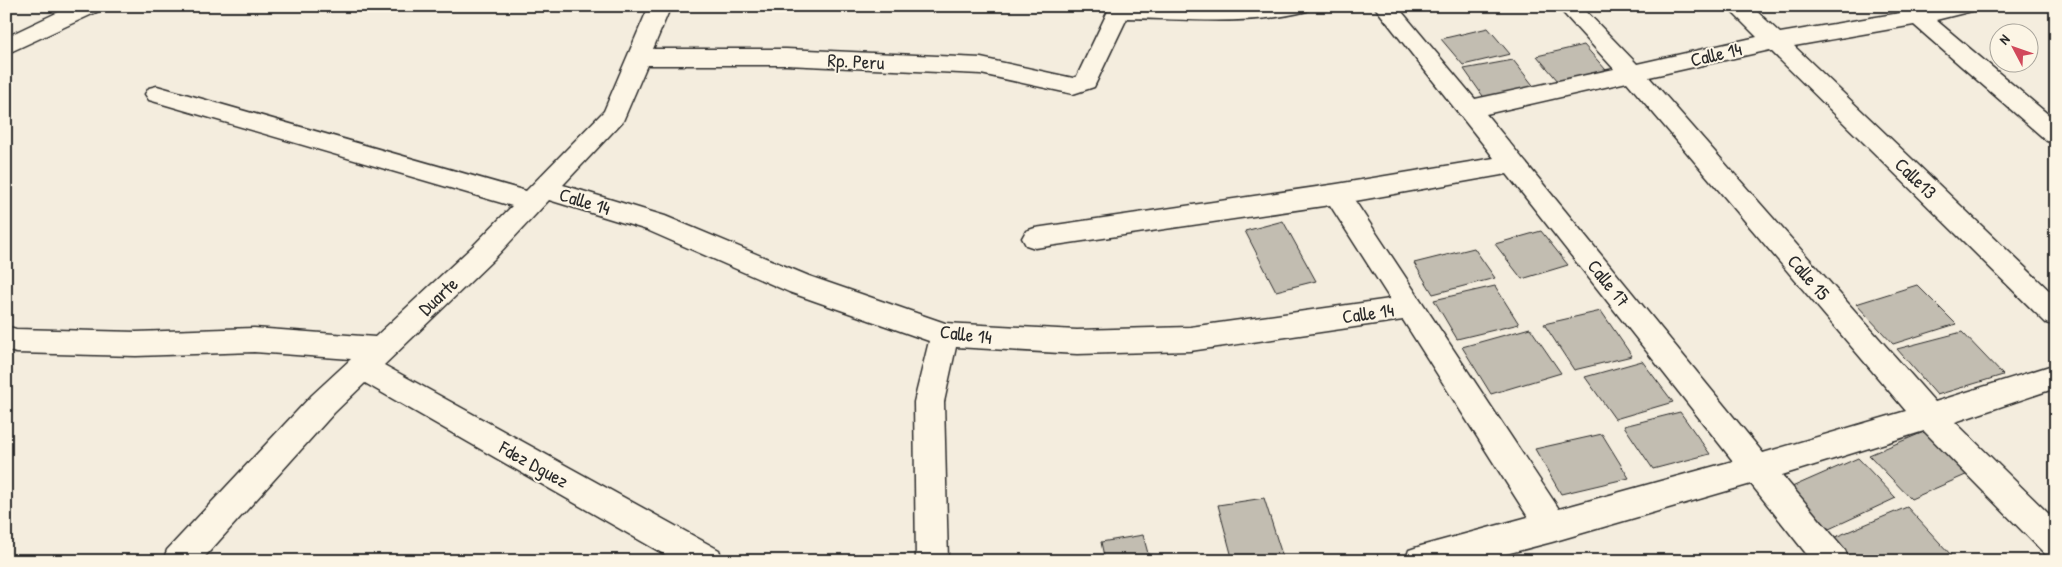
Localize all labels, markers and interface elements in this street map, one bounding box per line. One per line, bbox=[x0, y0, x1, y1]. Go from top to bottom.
north arrow bbox=[1990, 22, 2040, 72]
text: N bbox=[1994, 30, 2014, 48]
street label: Calle 14 bbox=[1688, 35, 1744, 73]
street label: Rp. Peru bbox=[827, 47, 885, 75]
street label: Calle13 bbox=[1889, 152, 1943, 204]
street label: Calle 14 bbox=[556, 181, 614, 221]
street label: Calle 15 bbox=[1782, 249, 1836, 305]
street label: Calle 17 bbox=[1582, 254, 1636, 312]
street label: Duarte bbox=[412, 271, 464, 321]
street label: Calle 14 bbox=[1340, 297, 1396, 329]
street label: Calle 14 bbox=[939, 318, 993, 350]
street label: Fdez Dguez bbox=[494, 434, 573, 494]

